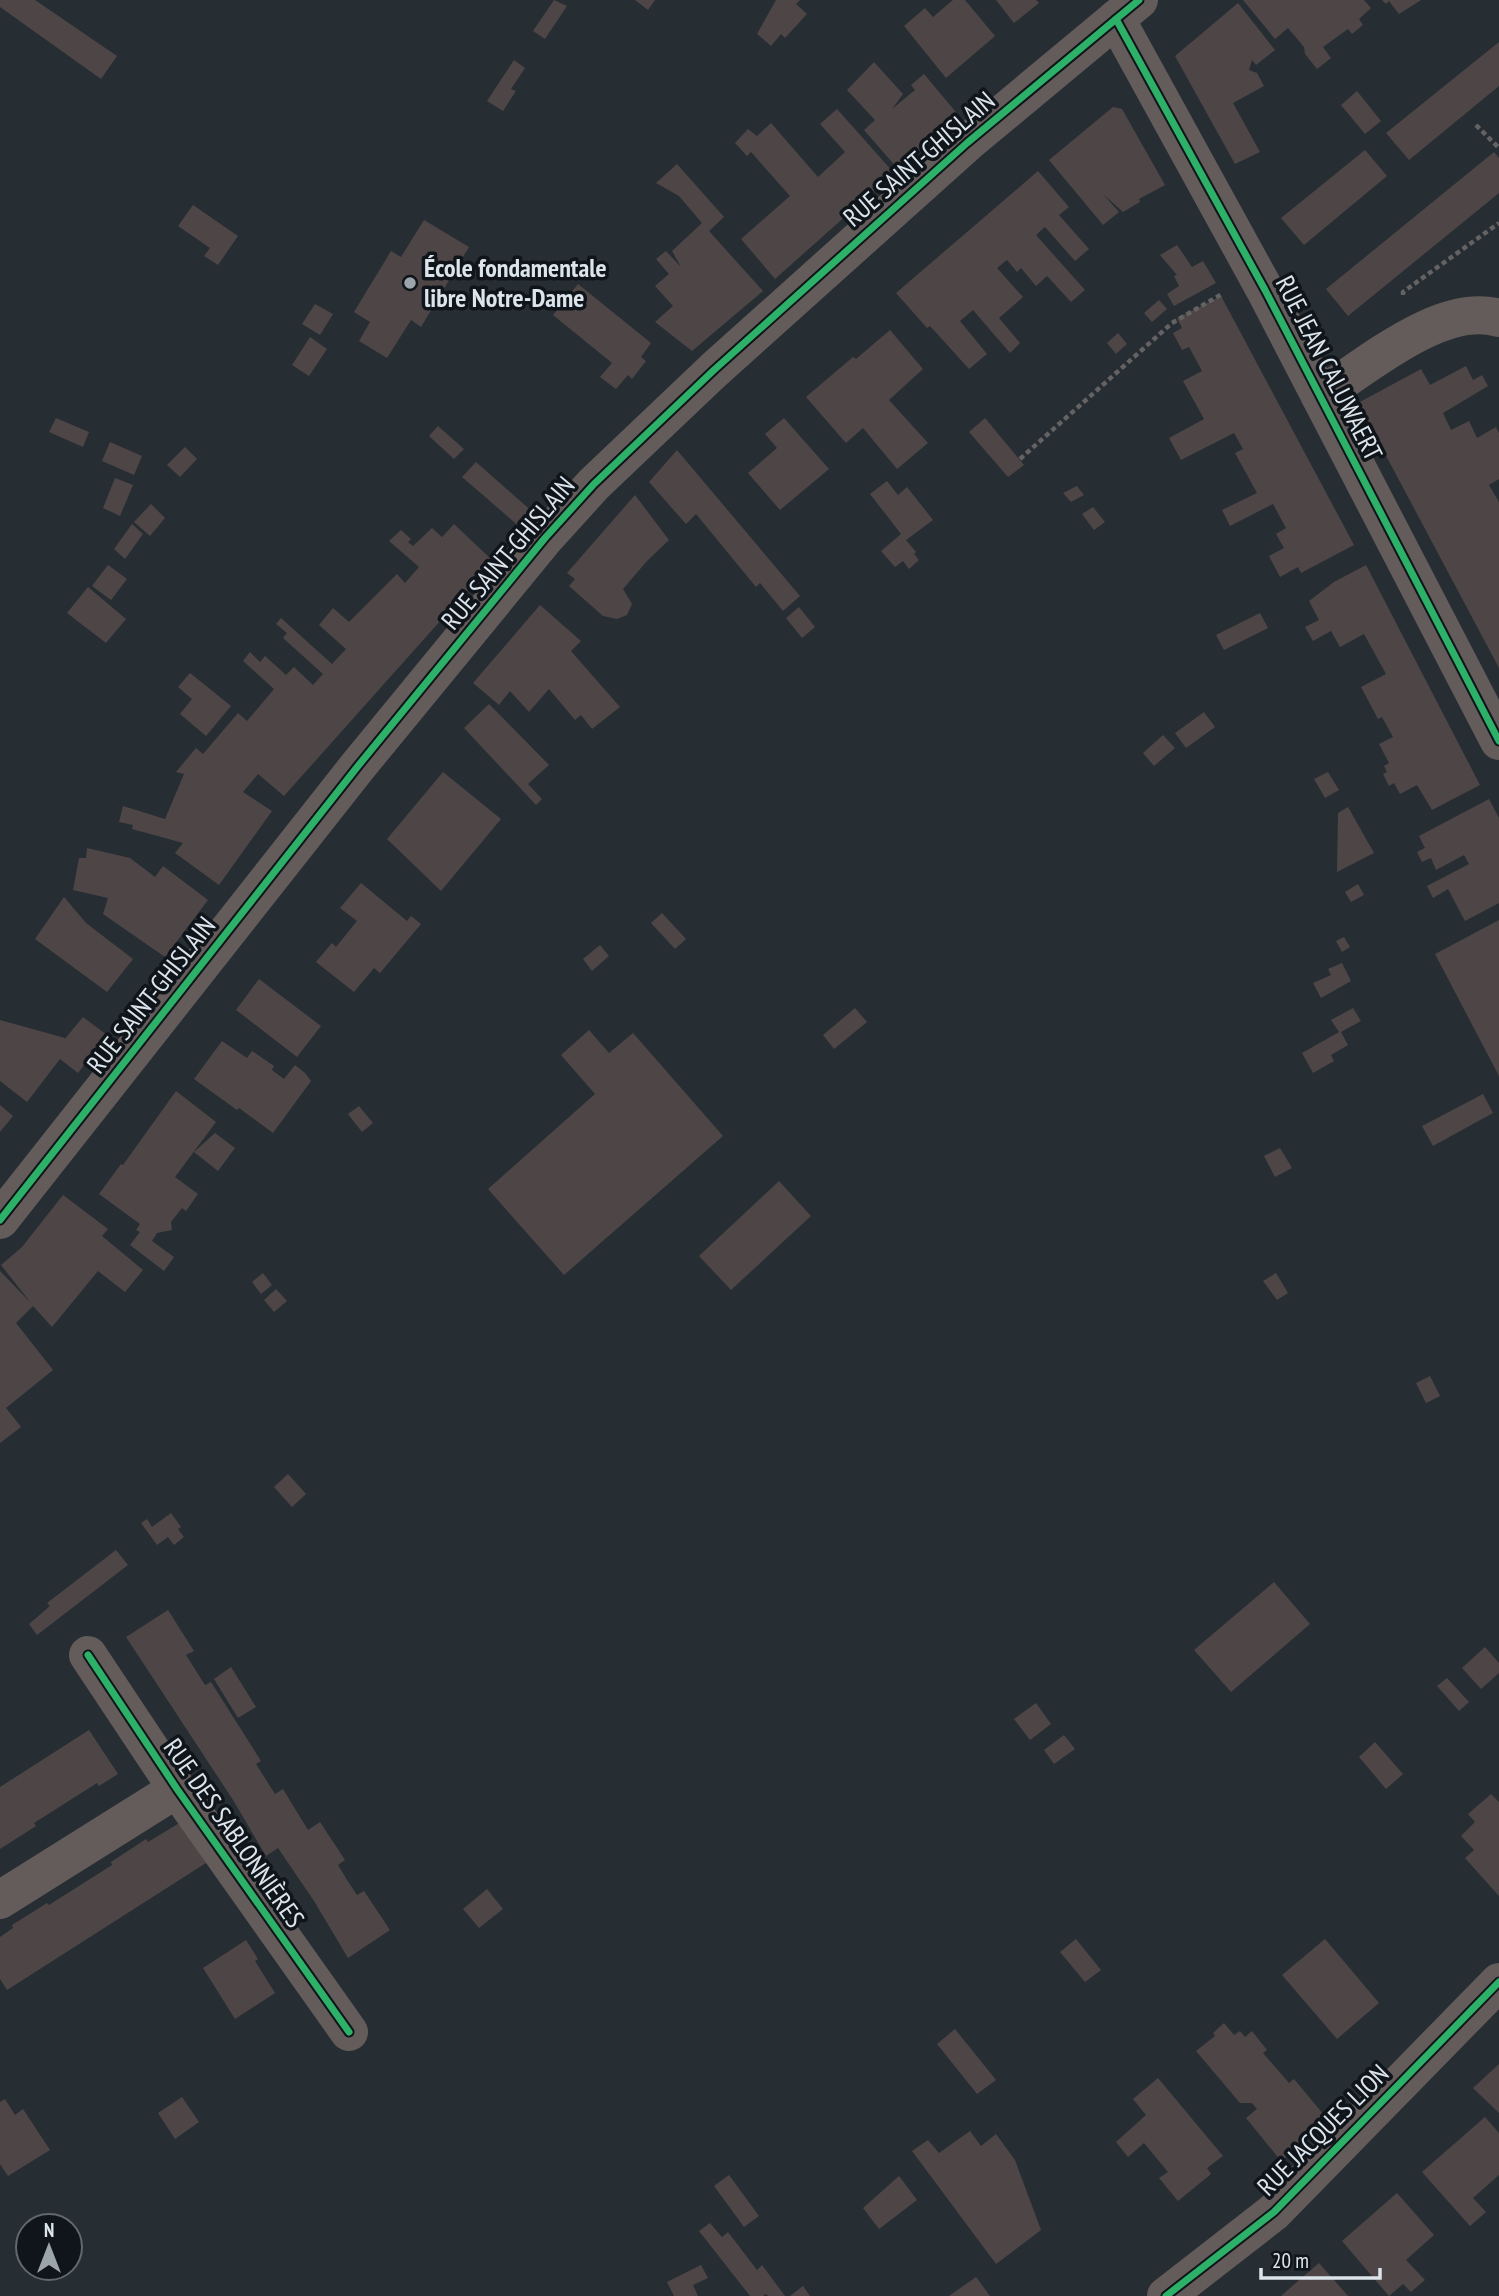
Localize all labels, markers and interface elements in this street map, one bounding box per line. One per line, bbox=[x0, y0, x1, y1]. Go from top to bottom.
street label: RUE SAINT-GHISLAIN bbox=[836, 84, 1001, 233]
place label: École fondamentale libre Notre-Dame bbox=[424, 251, 607, 314]
street label: RUE JEAN CALUWAERT bbox=[1269, 270, 1390, 466]
marker: École fondamentale libre Notre-Dame bbox=[402, 275, 418, 291]
street label: RUE SAINT-GHISLAIN bbox=[434, 469, 581, 636]
street label: RUE SAINT-GHISLAIN bbox=[79, 910, 222, 1080]
street label: RUE DES SABLONNIÈRES bbox=[157, 1732, 312, 1934]
street label: RUE JACQUES LION bbox=[1250, 2057, 1395, 2202]
north arrow bbox=[14, 2212, 84, 2282]
text: N bbox=[44, 2218, 54, 2242]
scale bar bbox=[1261, 2236, 1380, 2280]
text: 20 m bbox=[1272, 2247, 1309, 2274]

